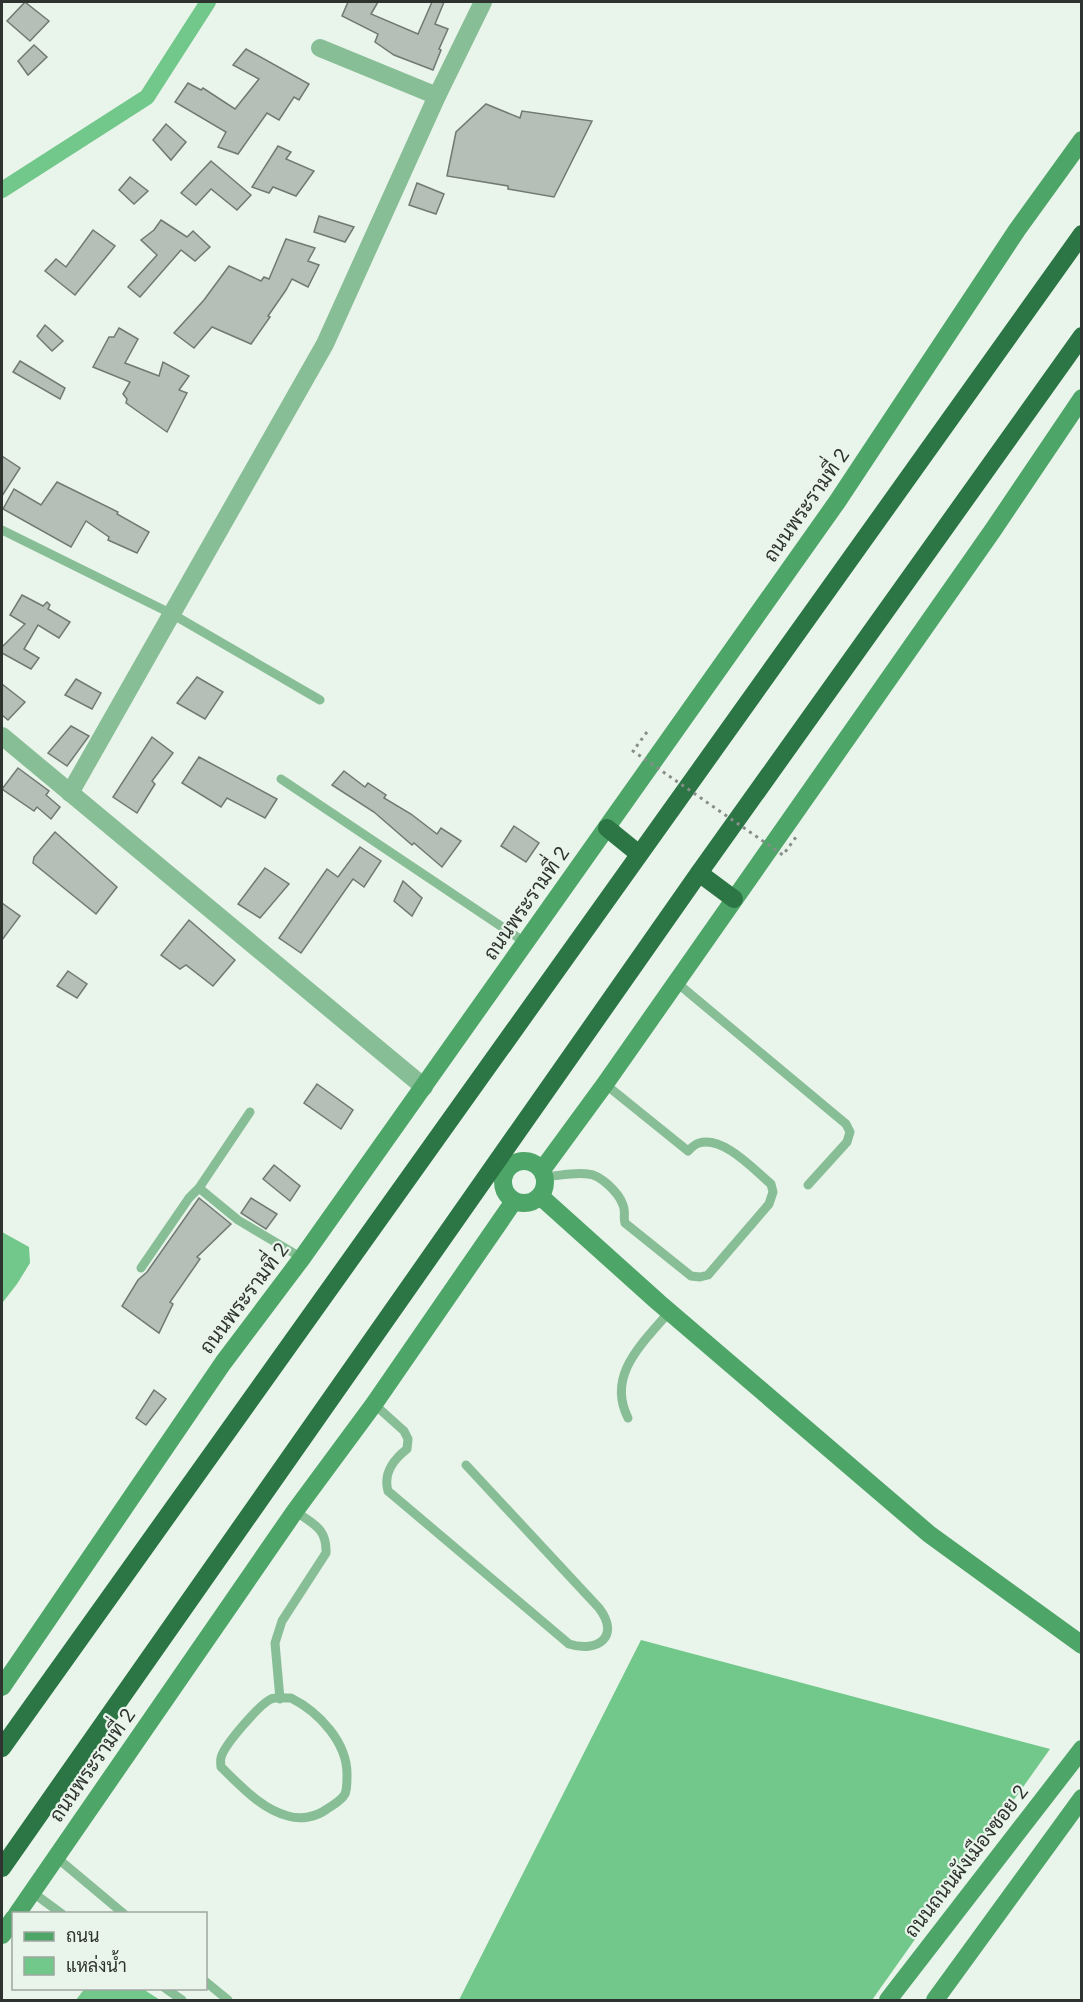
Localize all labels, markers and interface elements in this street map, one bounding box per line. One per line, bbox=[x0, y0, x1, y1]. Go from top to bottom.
street label: ถนนพระรามที่ 2 bbox=[754, 441, 854, 566]
street label: ถนนพระรามที่ 2 bbox=[474, 839, 574, 964]
street label: ถนนพระรามที่ 2 bbox=[190, 1235, 294, 1358]
street label: ถนนพระรามที่ 2 bbox=[40, 1701, 140, 1826]
street label: ถนนถนนผังเมืองซอย 2 bbox=[897, 1779, 1033, 1942]
legend bbox=[12, 1912, 207, 1990]
text: ถนน bbox=[66, 1925, 99, 1946]
text: แหล่งน้ำ bbox=[66, 1950, 127, 1976]

